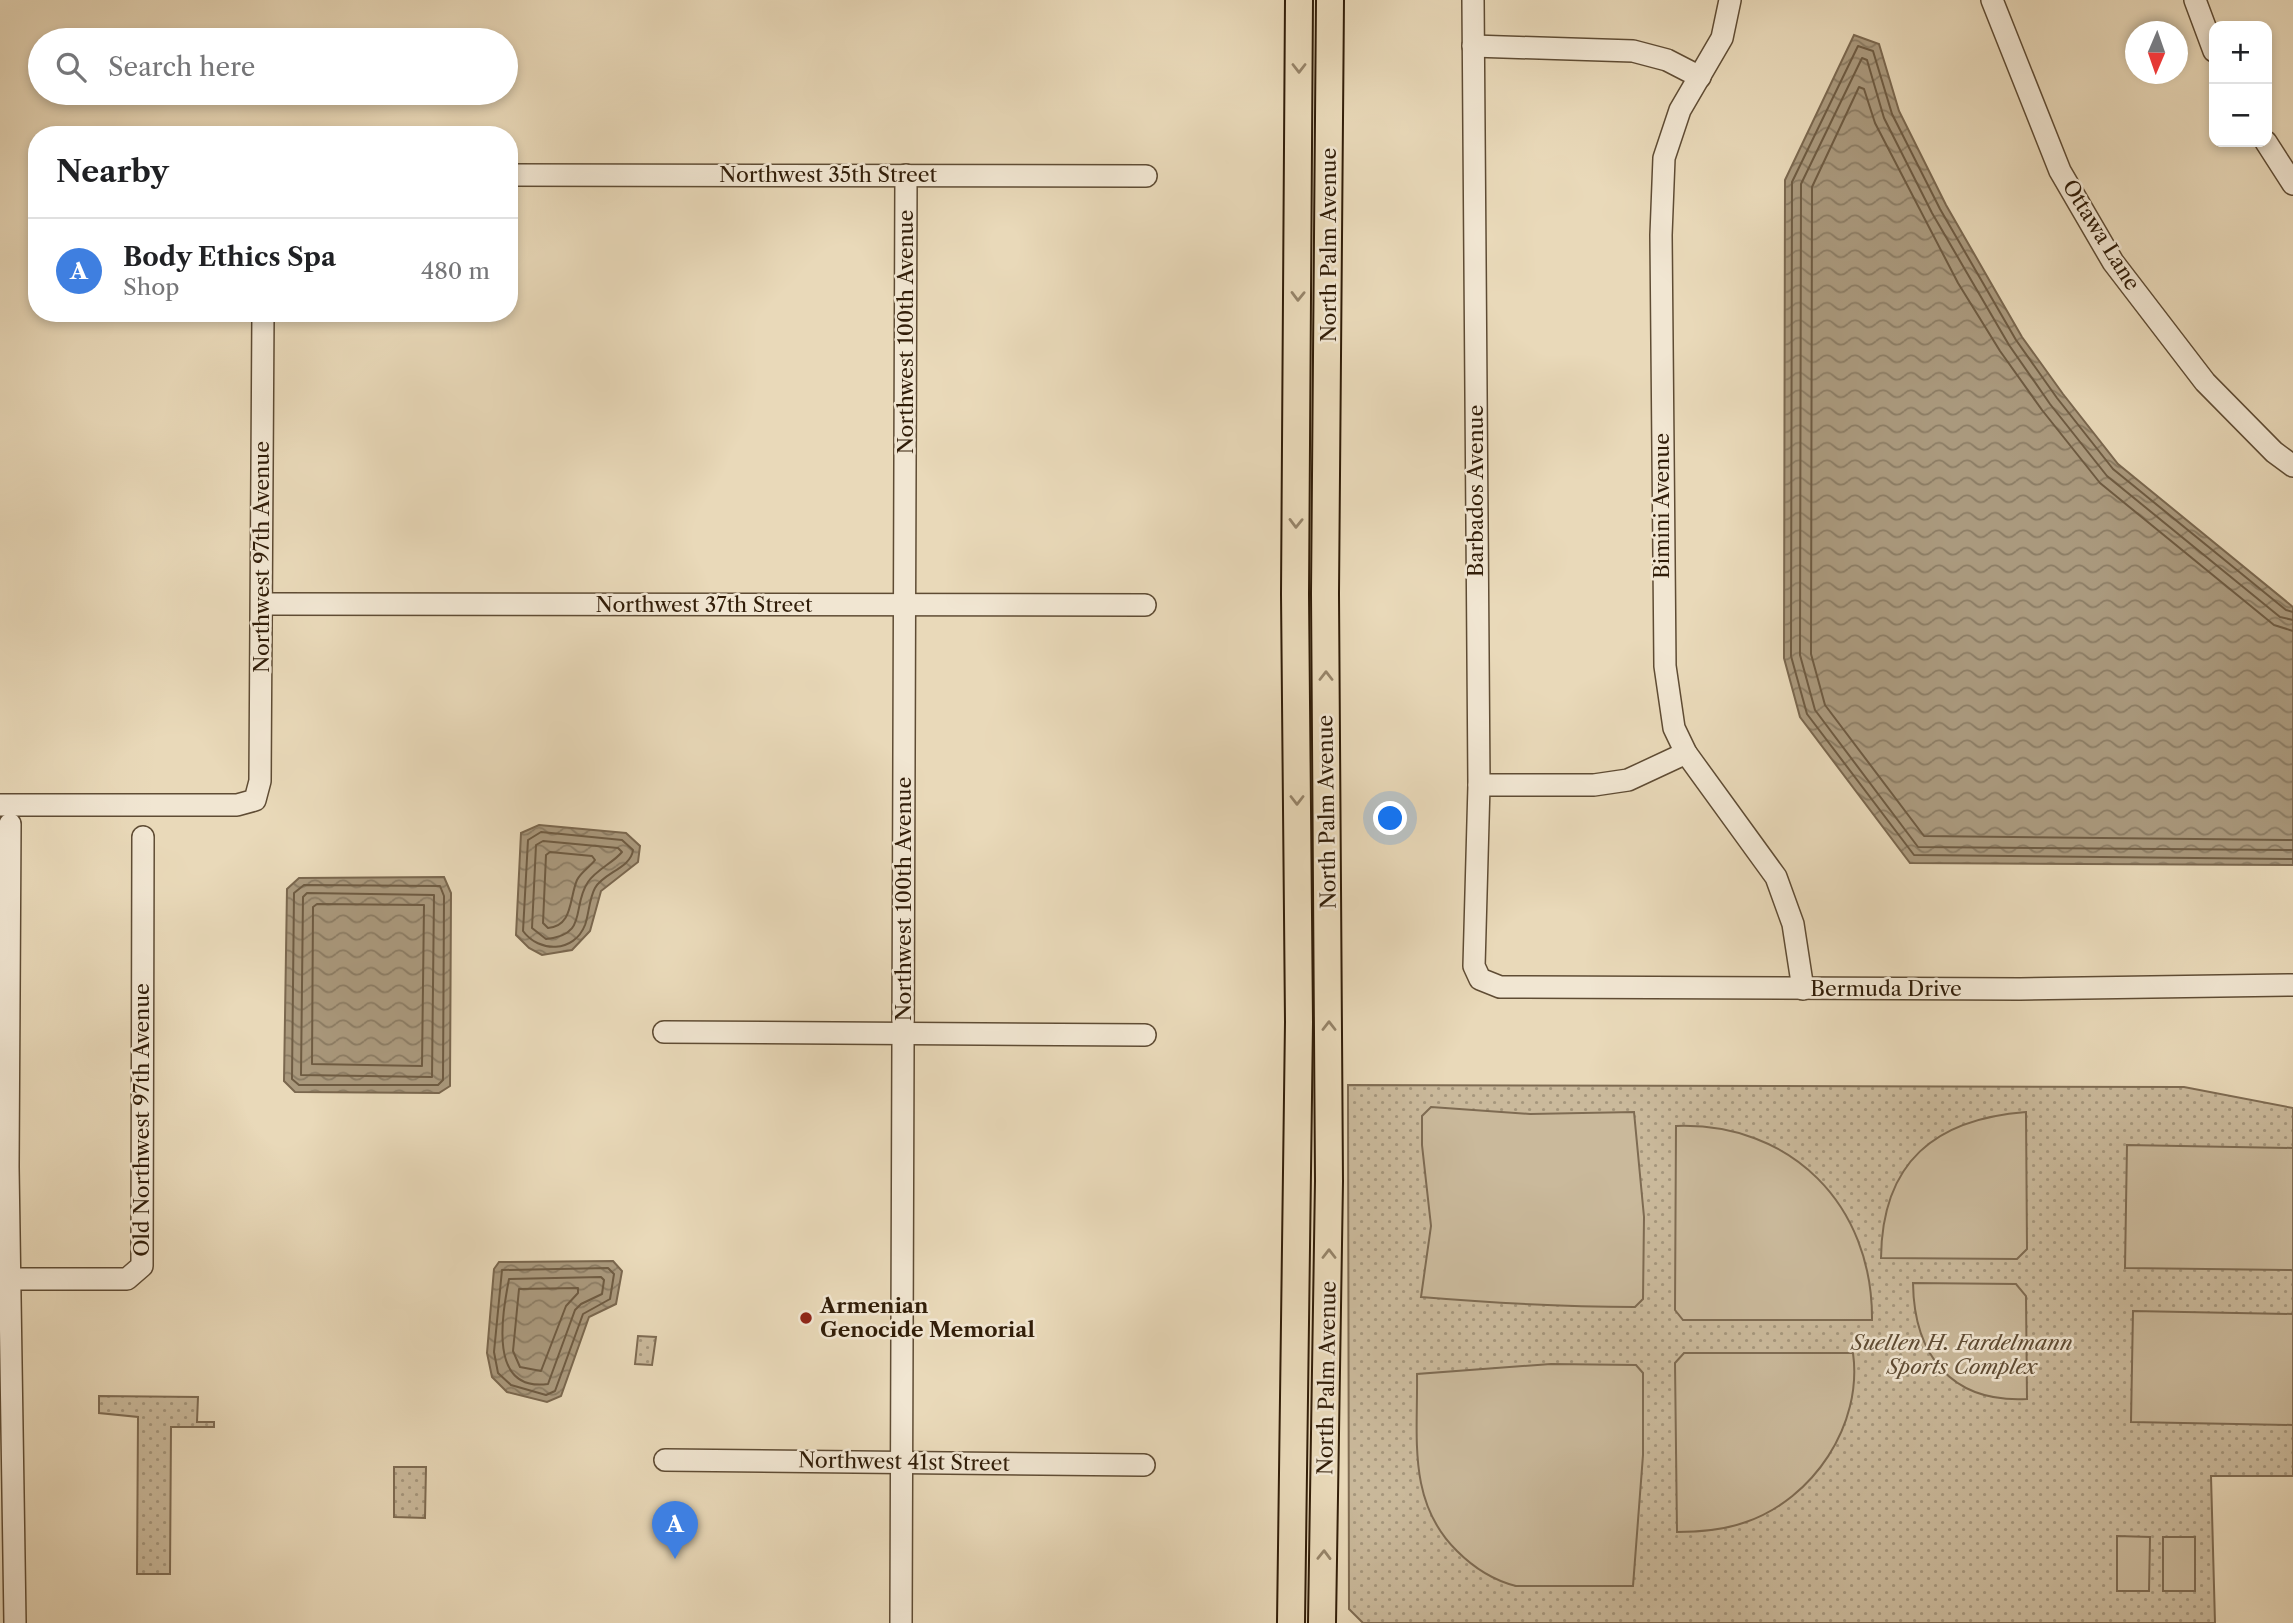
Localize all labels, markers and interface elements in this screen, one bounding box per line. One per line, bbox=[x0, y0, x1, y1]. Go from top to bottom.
north arrow bbox=[2125, 21, 2188, 84]
map controls bbox=[2209, 21, 2272, 147]
button: + bbox=[2209, 21, 2272, 84]
search box bbox=[28, 28, 518, 105]
icon: search bbox=[52, 48, 90, 86]
text: Search here bbox=[108, 51, 255, 83]
one-way arrow bbox=[1291, 63, 1307, 74]
button: − bbox=[2209, 84, 2272, 147]
street label: North Palm Avenue bbox=[1316, 148, 1341, 342]
text: Nearby bbox=[56, 153, 169, 190]
street label: Northwest 35th Street bbox=[719, 162, 937, 187]
street label: Ottawa Lane bbox=[2057, 175, 2145, 295]
street label: Northwest 100th Avenue bbox=[893, 210, 918, 454]
text: Body Ethics Spa bbox=[123, 241, 336, 273]
text: A bbox=[70, 257, 88, 285]
text: 480 m bbox=[421, 257, 490, 285]
text: Shop bbox=[123, 273, 179, 301]
one-way arrow bbox=[1290, 291, 1306, 301]
street label: Barbados Avenue bbox=[1463, 405, 1488, 577]
street label: Bimini Avenue bbox=[1649, 433, 1674, 579]
street label: Northwest 97th Avenue bbox=[249, 441, 274, 673]
one-way arrow bbox=[1288, 518, 1304, 529]
street label: Northwest 37th Street bbox=[596, 592, 813, 617]
one-way arrow bbox=[1318, 671, 1334, 681]
street label: North Palm Avenue bbox=[1312, 715, 1341, 909]
street label: Northwest 100th Avenue bbox=[891, 777, 916, 1021]
one-way arrow bbox=[1289, 795, 1305, 805]
your location bbox=[1373, 801, 1407, 835]
street label: Bermuda Drive bbox=[1810, 976, 1962, 1001]
street label: Old Northwest 97th Avenue bbox=[129, 983, 154, 1257]
one-way arrow bbox=[1321, 1021, 1337, 1031]
one-way arrow bbox=[1321, 1248, 1337, 1259]
street label: North Palm Avenue bbox=[1312, 1281, 1341, 1475]
place label: Armenian Genocide Memorial bbox=[819, 1293, 1035, 1342]
marker: Armenian Genocide Memorial bbox=[798, 1310, 814, 1326]
park label: Suellen H. Fardelmann Sports Complex bbox=[1849, 1330, 2073, 1379]
street label: Northwest 41st Street bbox=[798, 1447, 1011, 1476]
pin: A bbox=[652, 1501, 698, 1559]
one-way arrow bbox=[1316, 1549, 1331, 1560]

